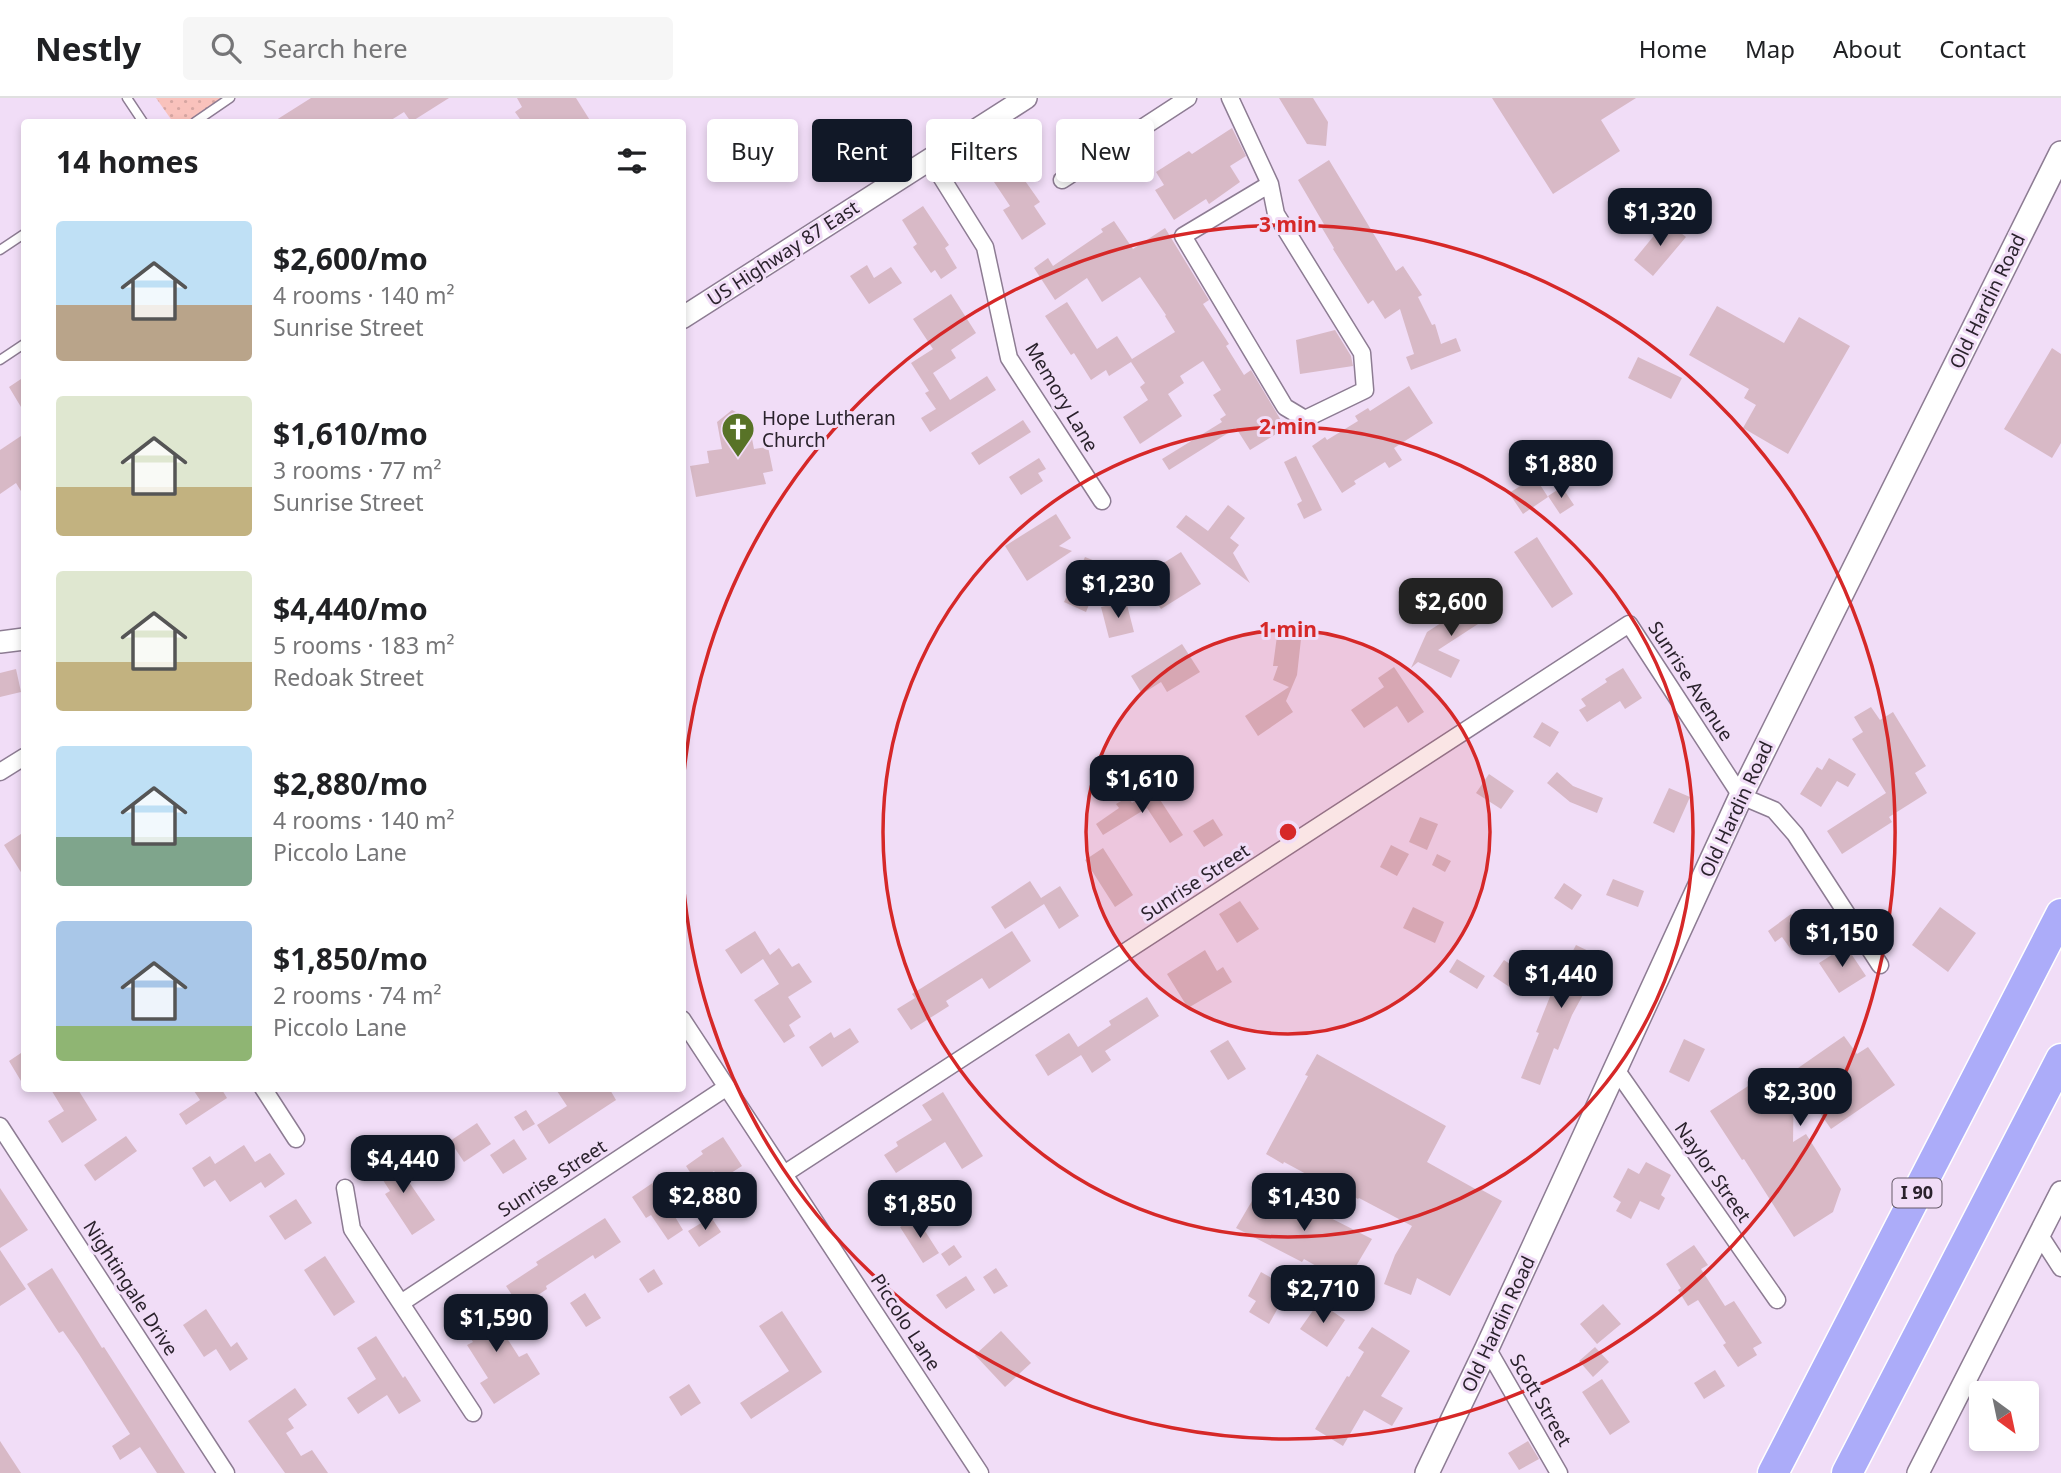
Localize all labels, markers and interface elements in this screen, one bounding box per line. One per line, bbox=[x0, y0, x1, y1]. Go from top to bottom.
search box bbox=[183, 17, 673, 80]
text: Nestly bbox=[35, 26, 141, 71]
icon: search bbox=[207, 29, 245, 67]
text: Search here bbox=[263, 30, 408, 66]
text: Home bbox=[1639, 32, 1707, 65]
text: Map bbox=[1745, 32, 1795, 65]
text: About bbox=[1833, 32, 1901, 65]
text: Contact bbox=[1939, 32, 2026, 65]
chip: Buy bbox=[707, 119, 798, 182]
chip: Rent bbox=[812, 119, 912, 182]
chip: Filters bbox=[926, 119, 1042, 182]
chip: New bbox=[1056, 119, 1154, 182]
text: 14 homes bbox=[56, 141, 199, 182]
icon: filters bbox=[613, 142, 651, 180]
pin: $1,320 bbox=[1603, 188, 1717, 248]
street label: US Highway 87 East bbox=[702, 194, 864, 312]
text: $1,320 bbox=[1624, 195, 1696, 227]
text: 3 min bbox=[1259, 210, 1317, 238]
street label: Old Hardin Road bbox=[1943, 229, 2031, 373]
text: $2,600/mo bbox=[273, 238, 428, 279]
icon: home bbox=[112, 249, 196, 333]
text: 4 rooms · 140 m² bbox=[273, 279, 455, 311]
text: Sunrise Street bbox=[273, 311, 424, 343]
street label: Memory Lane bbox=[1019, 338, 1105, 456]
place label: Hope Lutheran Church bbox=[762, 405, 896, 453]
church icon: Hope Lutheran Church bbox=[719, 410, 757, 459]
text: 2 min bbox=[1259, 412, 1317, 440]
text: $1,610/mo bbox=[273, 413, 428, 454]
icon: home bbox=[112, 424, 196, 508]
pin: $1,880 bbox=[1504, 440, 1618, 500]
text: $1,880 bbox=[1525, 447, 1597, 479]
text: 3 rooms · 77 m² bbox=[273, 454, 442, 486]
text: Sunrise Street bbox=[273, 486, 424, 518]
pin: $1,230 bbox=[1061, 560, 1175, 620]
text: $1,230 bbox=[1082, 567, 1154, 599]
pin: $2,600 bbox=[1394, 578, 1508, 638]
text: $2,600 bbox=[1415, 585, 1487, 617]
text: $4,440/mo bbox=[273, 588, 428, 629]
icon: home bbox=[112, 599, 196, 683]
text: 1 min bbox=[1259, 615, 1317, 643]
street label: Sunrise Avenue bbox=[1642, 616, 1740, 746]
text: 5 rooms · 183 m² bbox=[273, 629, 455, 661]
text: Redoak Street bbox=[273, 661, 424, 693]
street label: Old Hardin Road bbox=[1693, 737, 1779, 881]
pin: $1,610 bbox=[1085, 756, 1199, 815]
text: $1,610 bbox=[1106, 762, 1178, 794]
text: $2,880/mo bbox=[273, 763, 428, 804]
icon: home bbox=[112, 774, 196, 858]
text: 4 rooms · 140 m² bbox=[273, 804, 455, 836]
centre of rings bbox=[1276, 820, 1300, 844]
text: Piccolo Lane bbox=[273, 836, 407, 868]
street label: Sunrise Street bbox=[1136, 837, 1254, 927]
pin: $1,150 bbox=[1785, 910, 1899, 969]
text: $1,150 bbox=[1806, 916, 1878, 948]
text: $1,850/mo bbox=[273, 938, 428, 979]
icon: home bbox=[112, 949, 196, 1033]
pin: $1,440 bbox=[1504, 950, 1618, 1010]
text: $1,440 bbox=[1525, 957, 1597, 989]
text: 2 rooms · 74 m² bbox=[273, 979, 442, 1011]
text: Piccolo Lane bbox=[273, 1011, 407, 1043]
pin: $2,300 bbox=[1743, 1068, 1857, 1128]
text: $2,300 bbox=[1764, 1075, 1836, 1107]
street label: Naylor Street bbox=[1669, 1117, 1757, 1227]
street label: Sunrise Street bbox=[493, 1133, 611, 1223]
pin: $4,440 bbox=[346, 1136, 460, 1195]
text: $4,440 bbox=[367, 1142, 439, 1174]
pin: $2,880 bbox=[648, 1172, 762, 1232]
pin: $1,430 bbox=[1247, 1174, 1361, 1233]
road number: I 90 bbox=[1892, 1178, 1941, 1208]
text: $2,880 bbox=[669, 1179, 741, 1211]
pin: $1,850 bbox=[863, 1180, 977, 1240]
text: $1,430 bbox=[1268, 1180, 1340, 1212]
text: $1,850 bbox=[884, 1187, 956, 1219]
street label: Nightingale Drive bbox=[78, 1215, 184, 1361]
street label: Old Hardin Road bbox=[1455, 1252, 1541, 1396]
pin: $2,710 bbox=[1266, 1266, 1380, 1325]
street label: Piccolo Lane bbox=[865, 1269, 947, 1375]
text: $2,710 bbox=[1287, 1272, 1359, 1304]
pin: $1,590 bbox=[439, 1294, 553, 1354]
text: $1,590 bbox=[460, 1301, 532, 1333]
street label: Scott Street bbox=[1504, 1349, 1578, 1451]
north arrow bbox=[1969, 1381, 2039, 1451]
map controls bbox=[1969, 1381, 2039, 1451]

